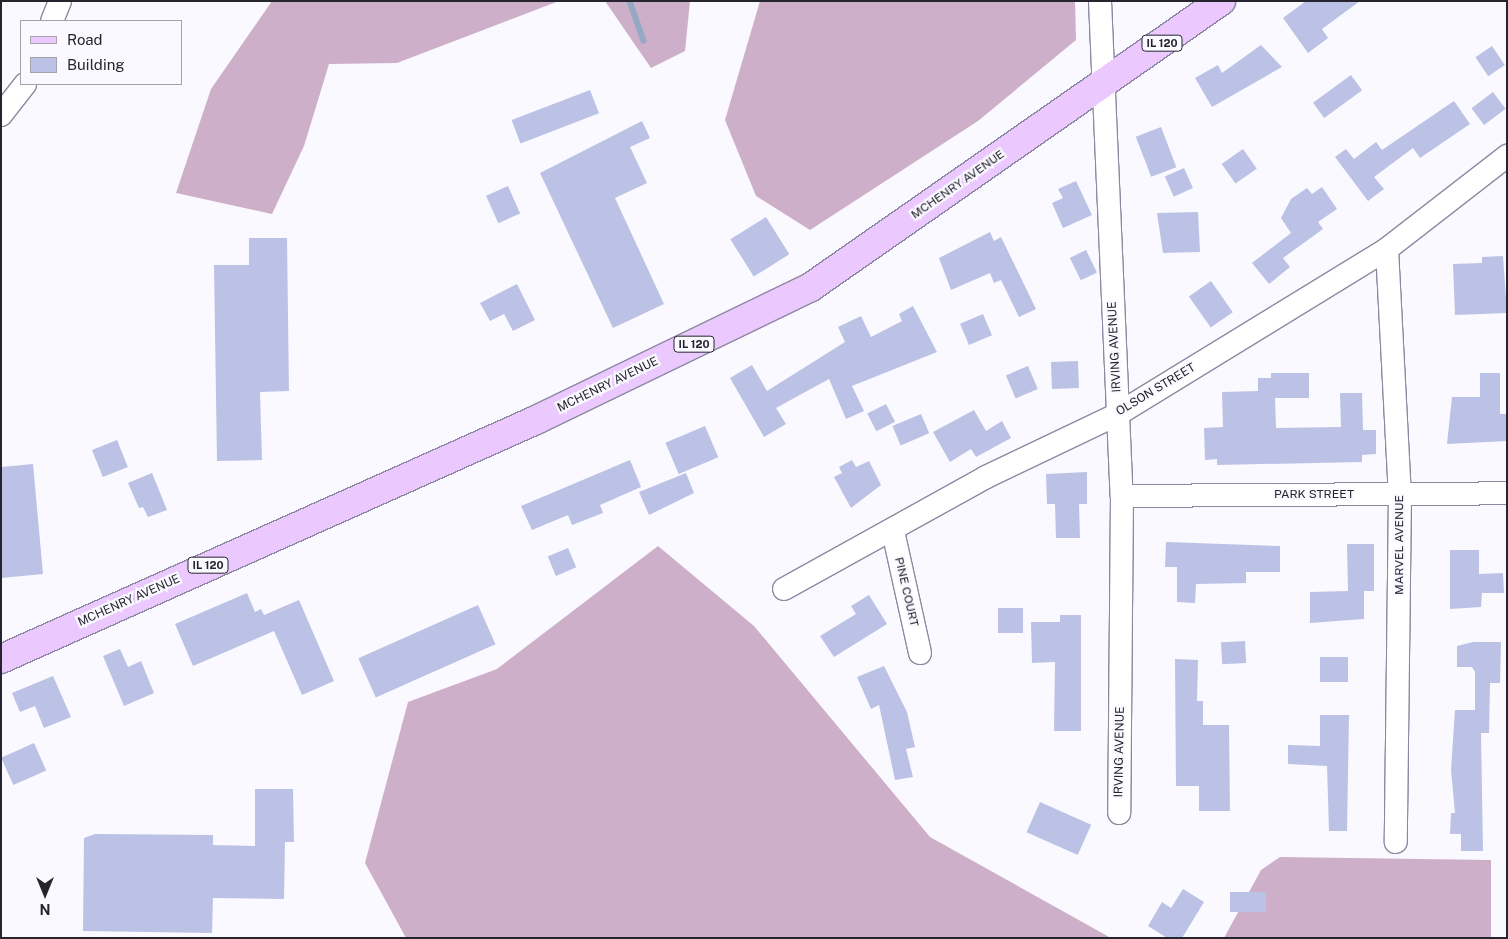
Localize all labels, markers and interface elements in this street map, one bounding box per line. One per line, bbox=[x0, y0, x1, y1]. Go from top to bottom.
legend bbox=[20, 20, 182, 85]
text: Road bbox=[67, 31, 103, 48]
road number: IL 120 bbox=[1141, 34, 1183, 52]
text: Building bbox=[67, 56, 125, 73]
street label: MCHENRY AVENUE bbox=[909, 147, 1007, 223]
street label: IRVING AVENUE bbox=[1105, 301, 1125, 393]
road number: IL 120 bbox=[673, 336, 715, 352]
street label: MCHENRY AVENUE bbox=[555, 354, 661, 416]
street label: OLSON STREET bbox=[1114, 361, 1198, 419]
street label: PARK STREET bbox=[1274, 488, 1354, 502]
street label: MARVEL AVENUE bbox=[1393, 495, 1407, 595]
road number: IL 120 bbox=[187, 556, 229, 574]
street label: PINE COURT bbox=[891, 556, 921, 628]
street label: MCHENRY AVENUE bbox=[76, 572, 182, 630]
street label: IRVING AVENUE bbox=[1112, 706, 1128, 798]
north arrow bbox=[20, 869, 70, 919]
text: N bbox=[40, 901, 50, 917]

